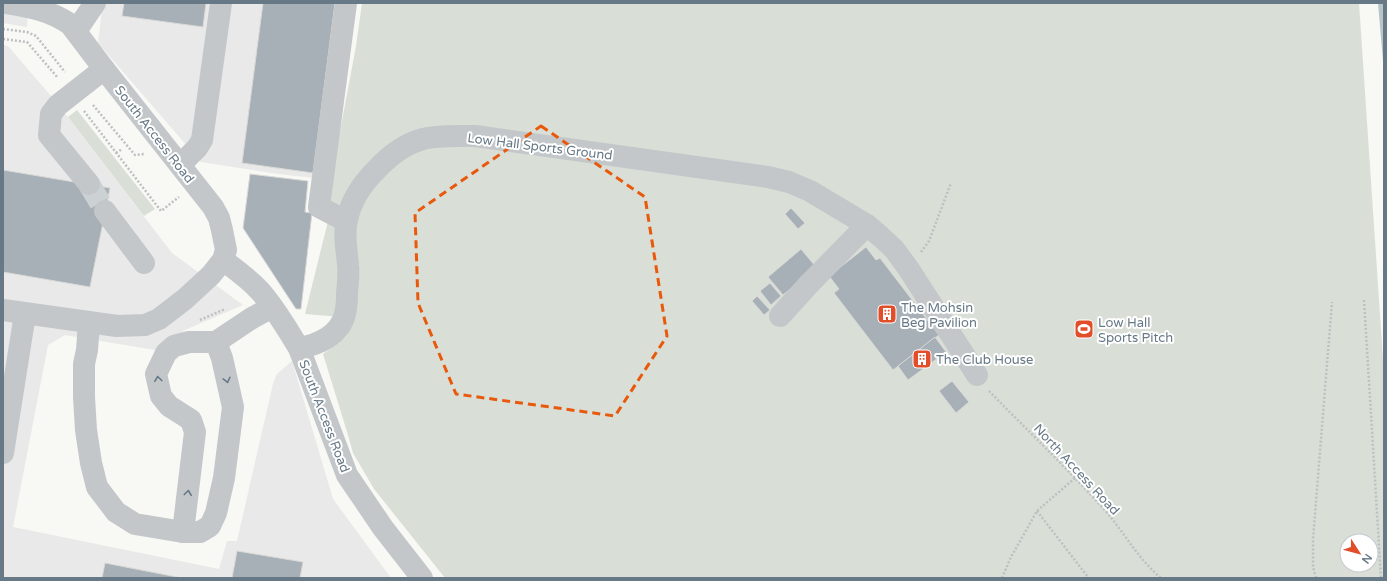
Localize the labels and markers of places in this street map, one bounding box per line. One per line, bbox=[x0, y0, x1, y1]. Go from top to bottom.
place label: The Mohsin Beg Pavilion bbox=[901, 300, 977, 331]
building icon: The Mohsin Beg Pavilion bbox=[876, 303, 898, 325]
place label: Low Hall Sports Pitch bbox=[1098, 315, 1173, 346]
sports icon: Low Hall Sports Pitch bbox=[1073, 318, 1095, 340]
building icon: The Club House bbox=[911, 348, 933, 370]
place label: The Club House bbox=[936, 352, 1033, 368]

